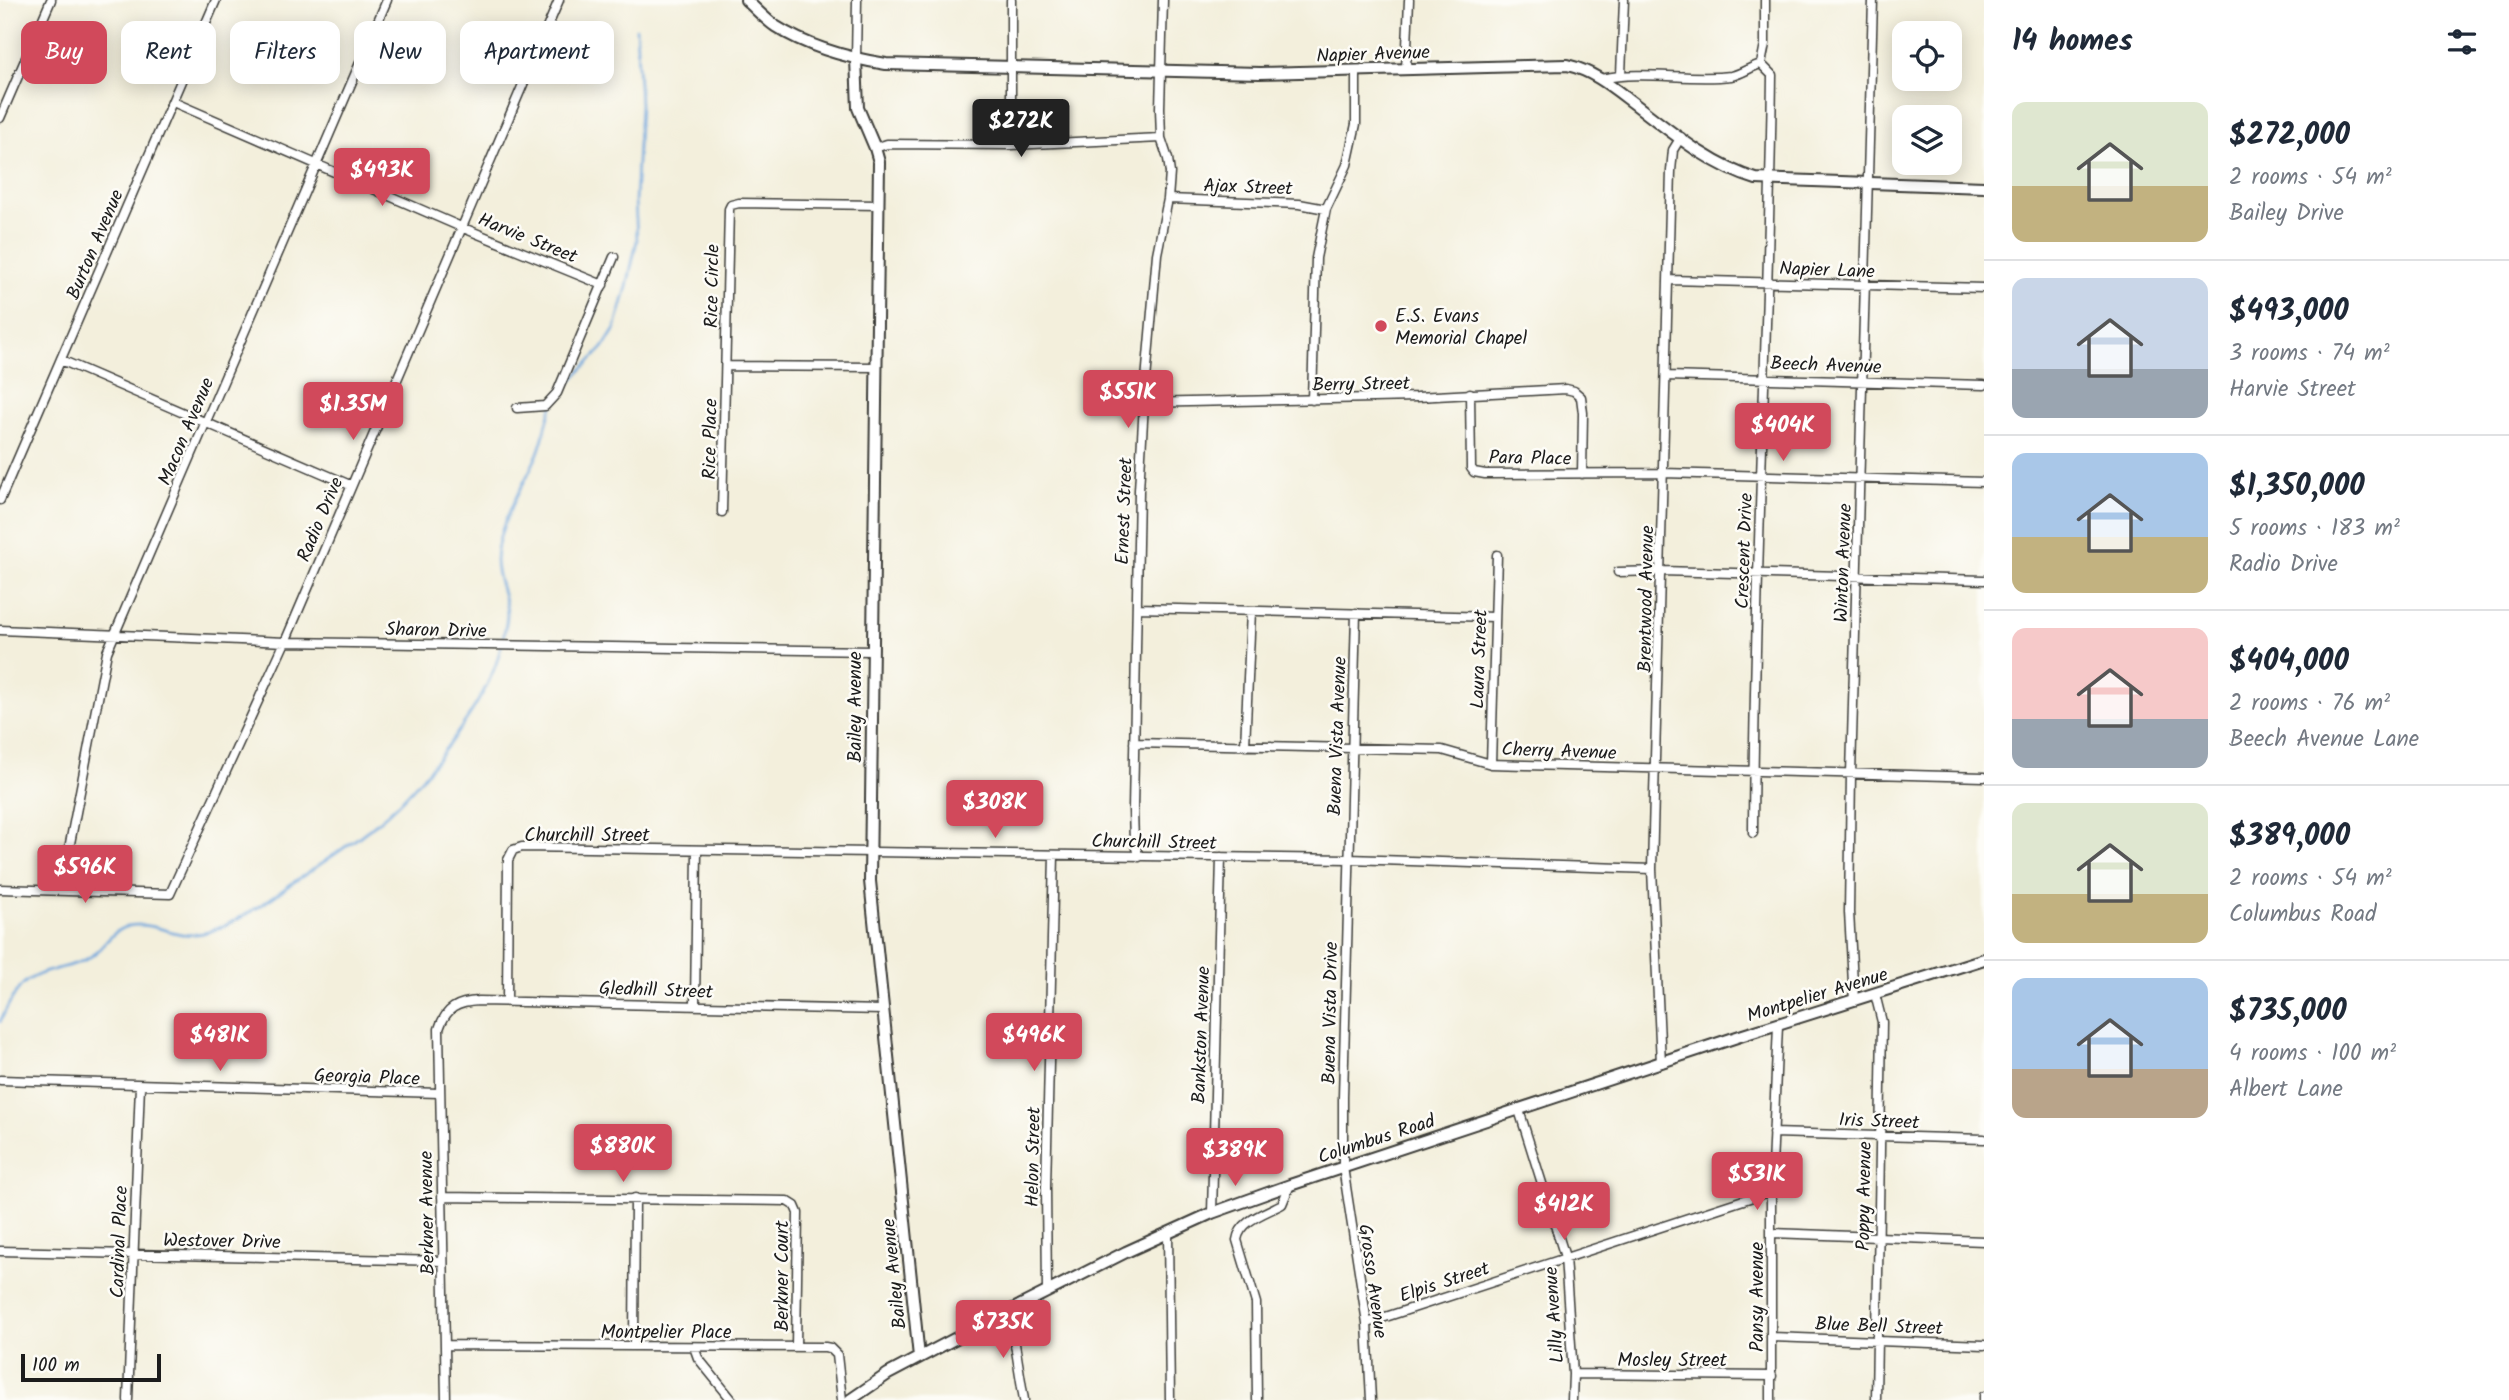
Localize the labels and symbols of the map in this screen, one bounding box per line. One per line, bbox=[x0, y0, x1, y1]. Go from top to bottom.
street label: Napier Avenue bbox=[1316, 38, 1431, 72]
pin: $272K bbox=[972, 100, 1070, 159]
pin: $493K bbox=[333, 148, 431, 208]
street label: Ajax Street bbox=[1203, 171, 1294, 205]
street label: Burton Avenue bbox=[59, 185, 133, 305]
street label: Harvie Street bbox=[473, 205, 582, 273]
street label: Rice Circle bbox=[697, 243, 729, 328]
street label: Napier Lane bbox=[1779, 254, 1876, 288]
place label: E.S. Evans Memorial Chapel bbox=[1395, 302, 1527, 354]
marker: E.S. Evans Memorial Chapel bbox=[1373, 318, 1389, 334]
street label: Beech Avenue bbox=[1770, 349, 1883, 383]
street label: Berry Street bbox=[1312, 369, 1411, 401]
pin: $551K bbox=[1079, 370, 1177, 430]
street label: Macon Avenue bbox=[151, 373, 223, 490]
pin: $1.35M bbox=[296, 382, 410, 442]
street label: Rice Place bbox=[695, 398, 727, 480]
pin: $404K bbox=[1734, 404, 1832, 463]
street label: Para Place bbox=[1488, 443, 1572, 475]
street label: Ernest Street bbox=[1108, 456, 1142, 565]
street label: Radio Drive bbox=[289, 472, 352, 567]
street label: Crescent Drive bbox=[1728, 492, 1762, 610]
street label: Winton Avenue bbox=[1827, 503, 1861, 623]
street label: Brentwood Avenue bbox=[1631, 525, 1663, 673]
street label: Laura Street bbox=[1463, 608, 1497, 709]
street label: Sharon Drive bbox=[385, 615, 487, 647]
street label: Bailey Avenue bbox=[841, 651, 871, 763]
street label: Buena Vista Avenue bbox=[1320, 656, 1356, 816]
street label: Cherry Avenue bbox=[1501, 735, 1617, 769]
pin: $308K bbox=[946, 780, 1044, 840]
street label: Churchill Street bbox=[524, 821, 650, 851]
street label: Churchill Street bbox=[1091, 827, 1217, 859]
pin: $596K bbox=[36, 846, 134, 905]
street label: Buena Vista Drive bbox=[1315, 941, 1347, 1085]
street label: Montpelier Avenue bbox=[1743, 960, 1892, 1032]
street label: Bankston Avenue bbox=[1185, 965, 1219, 1104]
street label: Gledhill Street bbox=[598, 974, 714, 1008]
pin: $481K bbox=[171, 1014, 269, 1073]
pin: $496K bbox=[985, 1014, 1083, 1073]
street label: Georgia Place bbox=[313, 1061, 421, 1095]
street label: Helon Street bbox=[1018, 1106, 1050, 1208]
street label: Iris Street bbox=[1838, 1106, 1920, 1138]
street label: Columbus Road bbox=[1314, 1107, 1440, 1173]
pin: $880K bbox=[574, 1124, 672, 1184]
pin: $389K bbox=[1186, 1128, 1284, 1188]
street label: Poppy Avenue bbox=[1849, 1141, 1881, 1251]
street label: Berkner Avenue bbox=[412, 1150, 444, 1275]
pin: $531K bbox=[1708, 1152, 1806, 1212]
pin: $412K bbox=[1515, 1182, 1613, 1242]
street label: Cardinal Place bbox=[103, 1185, 137, 1299]
street label: Bailey Avenue bbox=[874, 1216, 916, 1331]
street label: Berkner Court bbox=[768, 1220, 798, 1332]
street label: Grosso Avenue bbox=[1349, 1222, 1395, 1341]
street label: Westover Drive bbox=[163, 1226, 281, 1258]
street label: Pansy Avenue bbox=[1743, 1242, 1773, 1352]
street label: Elpis Street bbox=[1396, 1254, 1494, 1312]
street label: Lilly Avenue bbox=[1537, 1265, 1573, 1364]
pin: $735K bbox=[954, 1300, 1052, 1360]
street label: Blue Bell Street bbox=[1815, 1310, 1944, 1344]
street label: Montpelier Place bbox=[600, 1318, 732, 1348]
street label: Mosley Street bbox=[1617, 1346, 1727, 1376]
scale bar bbox=[21, 1351, 161, 1383]

